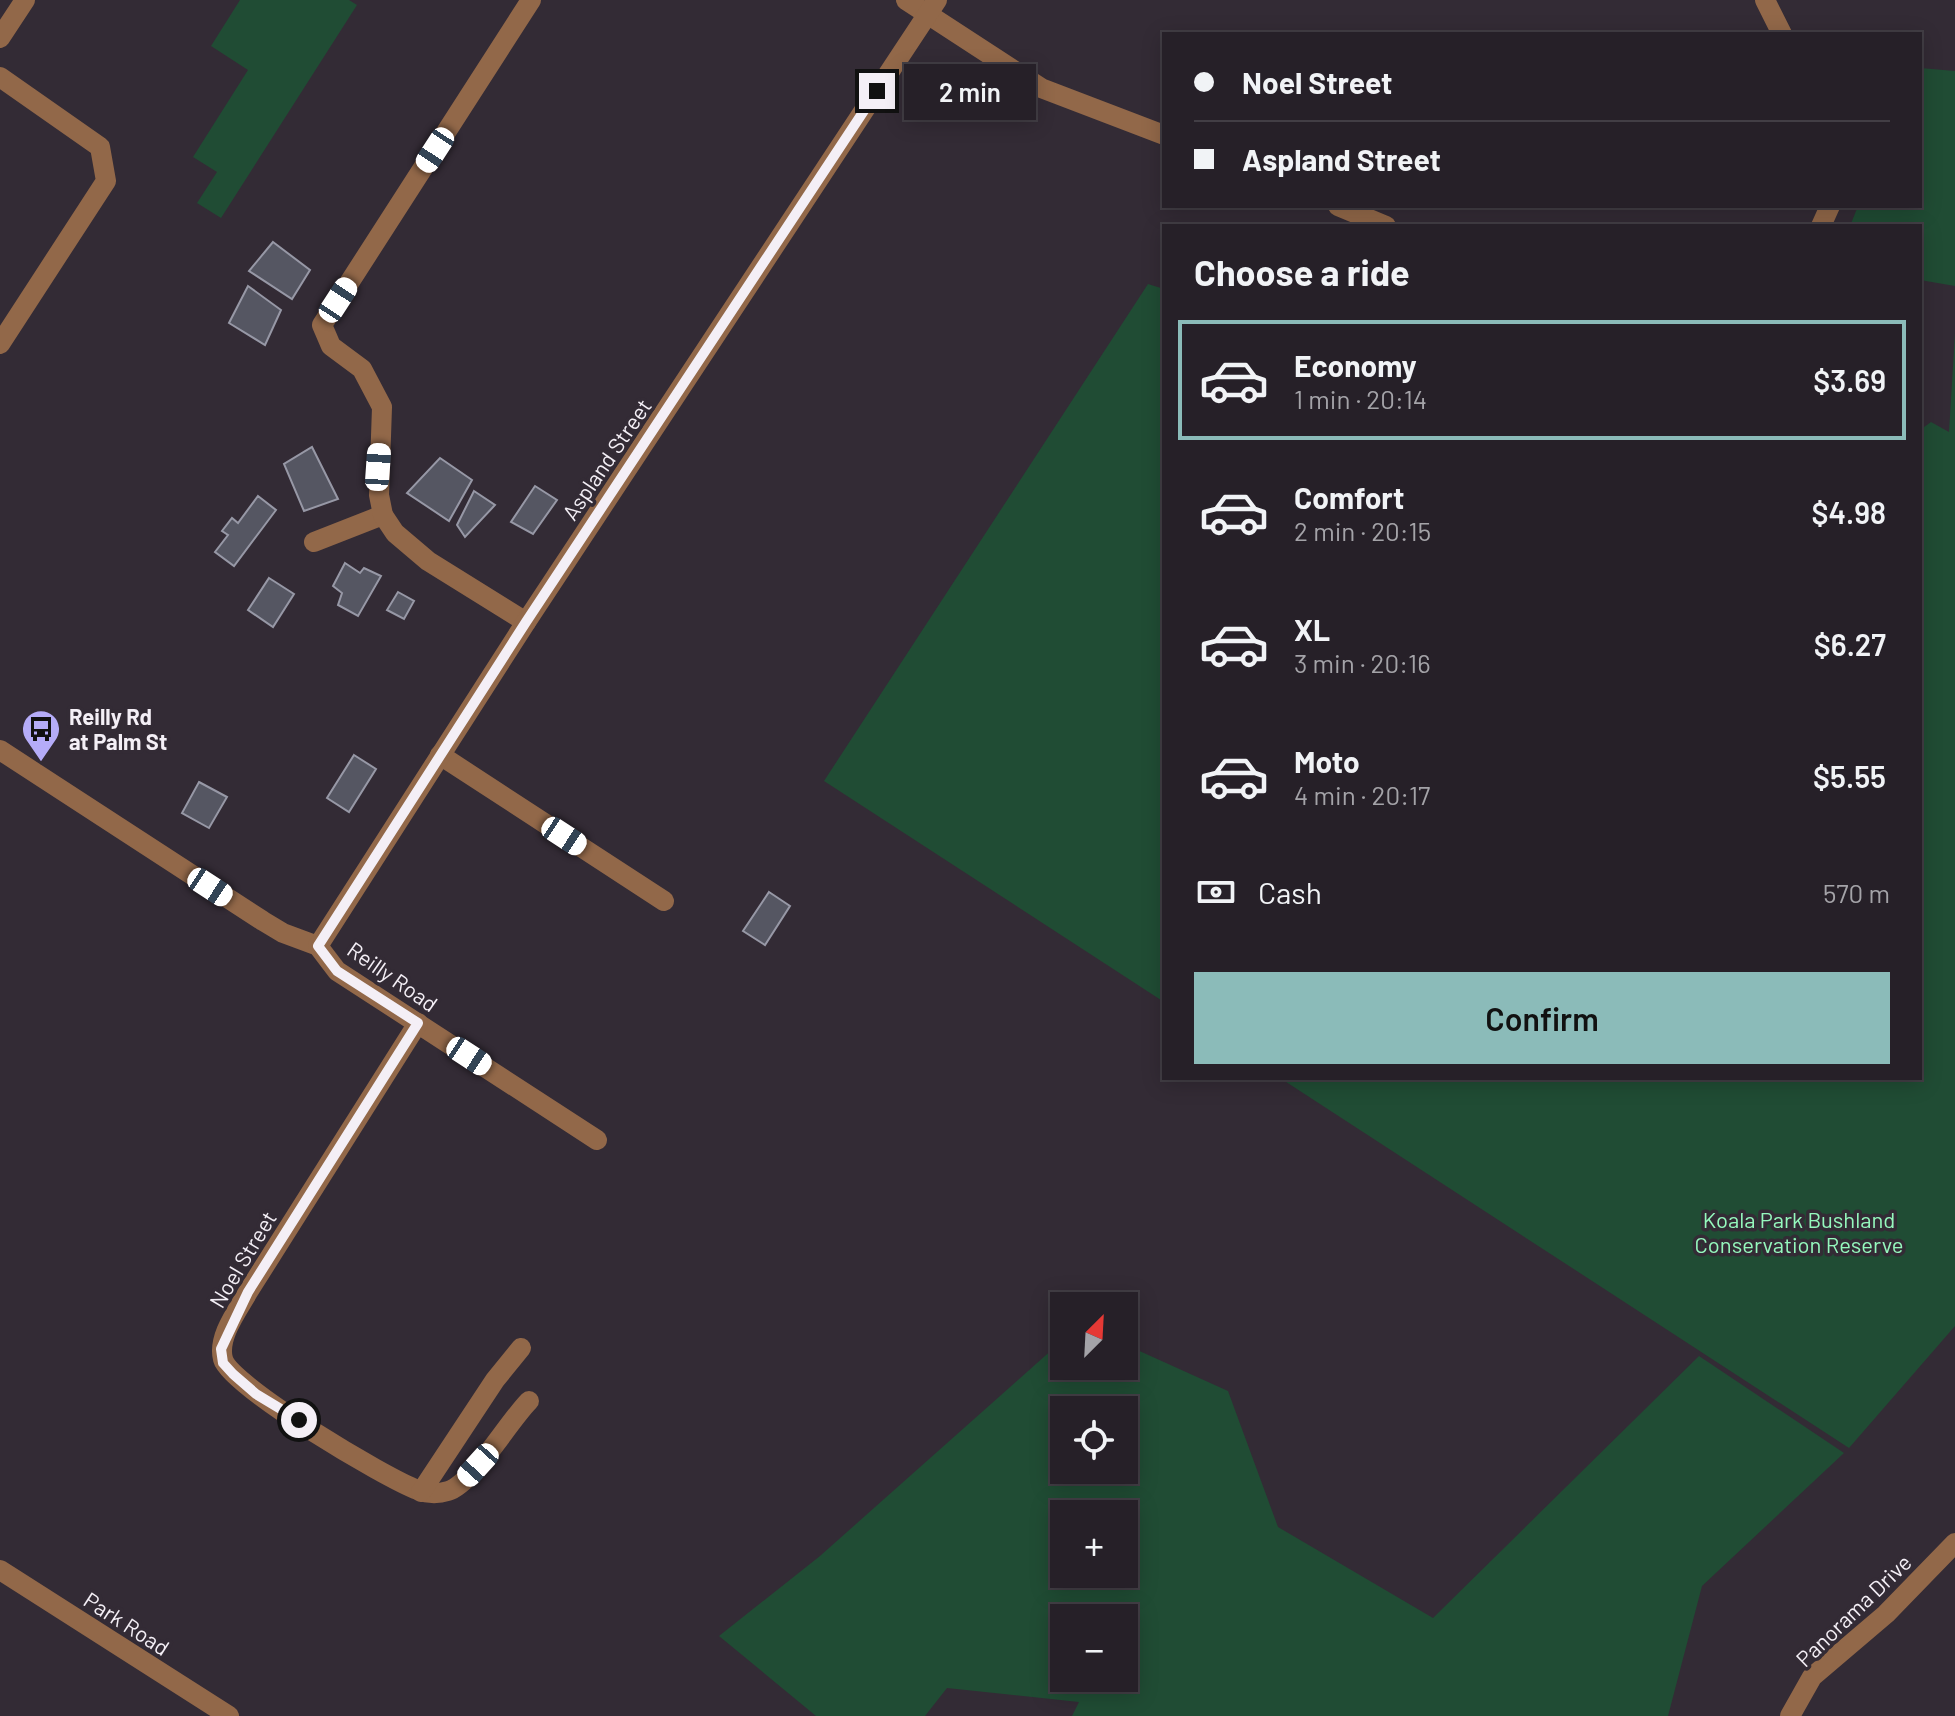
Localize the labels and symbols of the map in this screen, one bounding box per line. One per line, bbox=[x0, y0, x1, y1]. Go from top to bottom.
callout: 2 min bbox=[905, 63, 1037, 119]
route end bbox=[859, 73, 895, 109]
car bbox=[412, 123, 458, 177]
car bbox=[315, 273, 361, 327]
street label: Aspland Street bbox=[556, 393, 656, 525]
car bbox=[364, 442, 392, 492]
place label: Reilly Rd at Palm St bbox=[69, 703, 167, 754]
bus stop icon: Reilly Rd at Palm St bbox=[20, 708, 62, 763]
car bbox=[537, 813, 591, 859]
car bbox=[183, 864, 237, 910]
street label: Reilly Road bbox=[343, 936, 443, 1016]
car bbox=[442, 1033, 496, 1079]
street label: Noel Street bbox=[203, 1206, 281, 1312]
park label: Koala Park Bushland Conservation Reserve bbox=[1694, 1206, 1904, 1257]
north arrow bbox=[1050, 1292, 1138, 1380]
route start bbox=[281, 1402, 317, 1438]
car bbox=[453, 1439, 503, 1491]
street label: Panorama Drive bbox=[1790, 1549, 1916, 1671]
street label: Park Road bbox=[80, 1586, 174, 1660]

